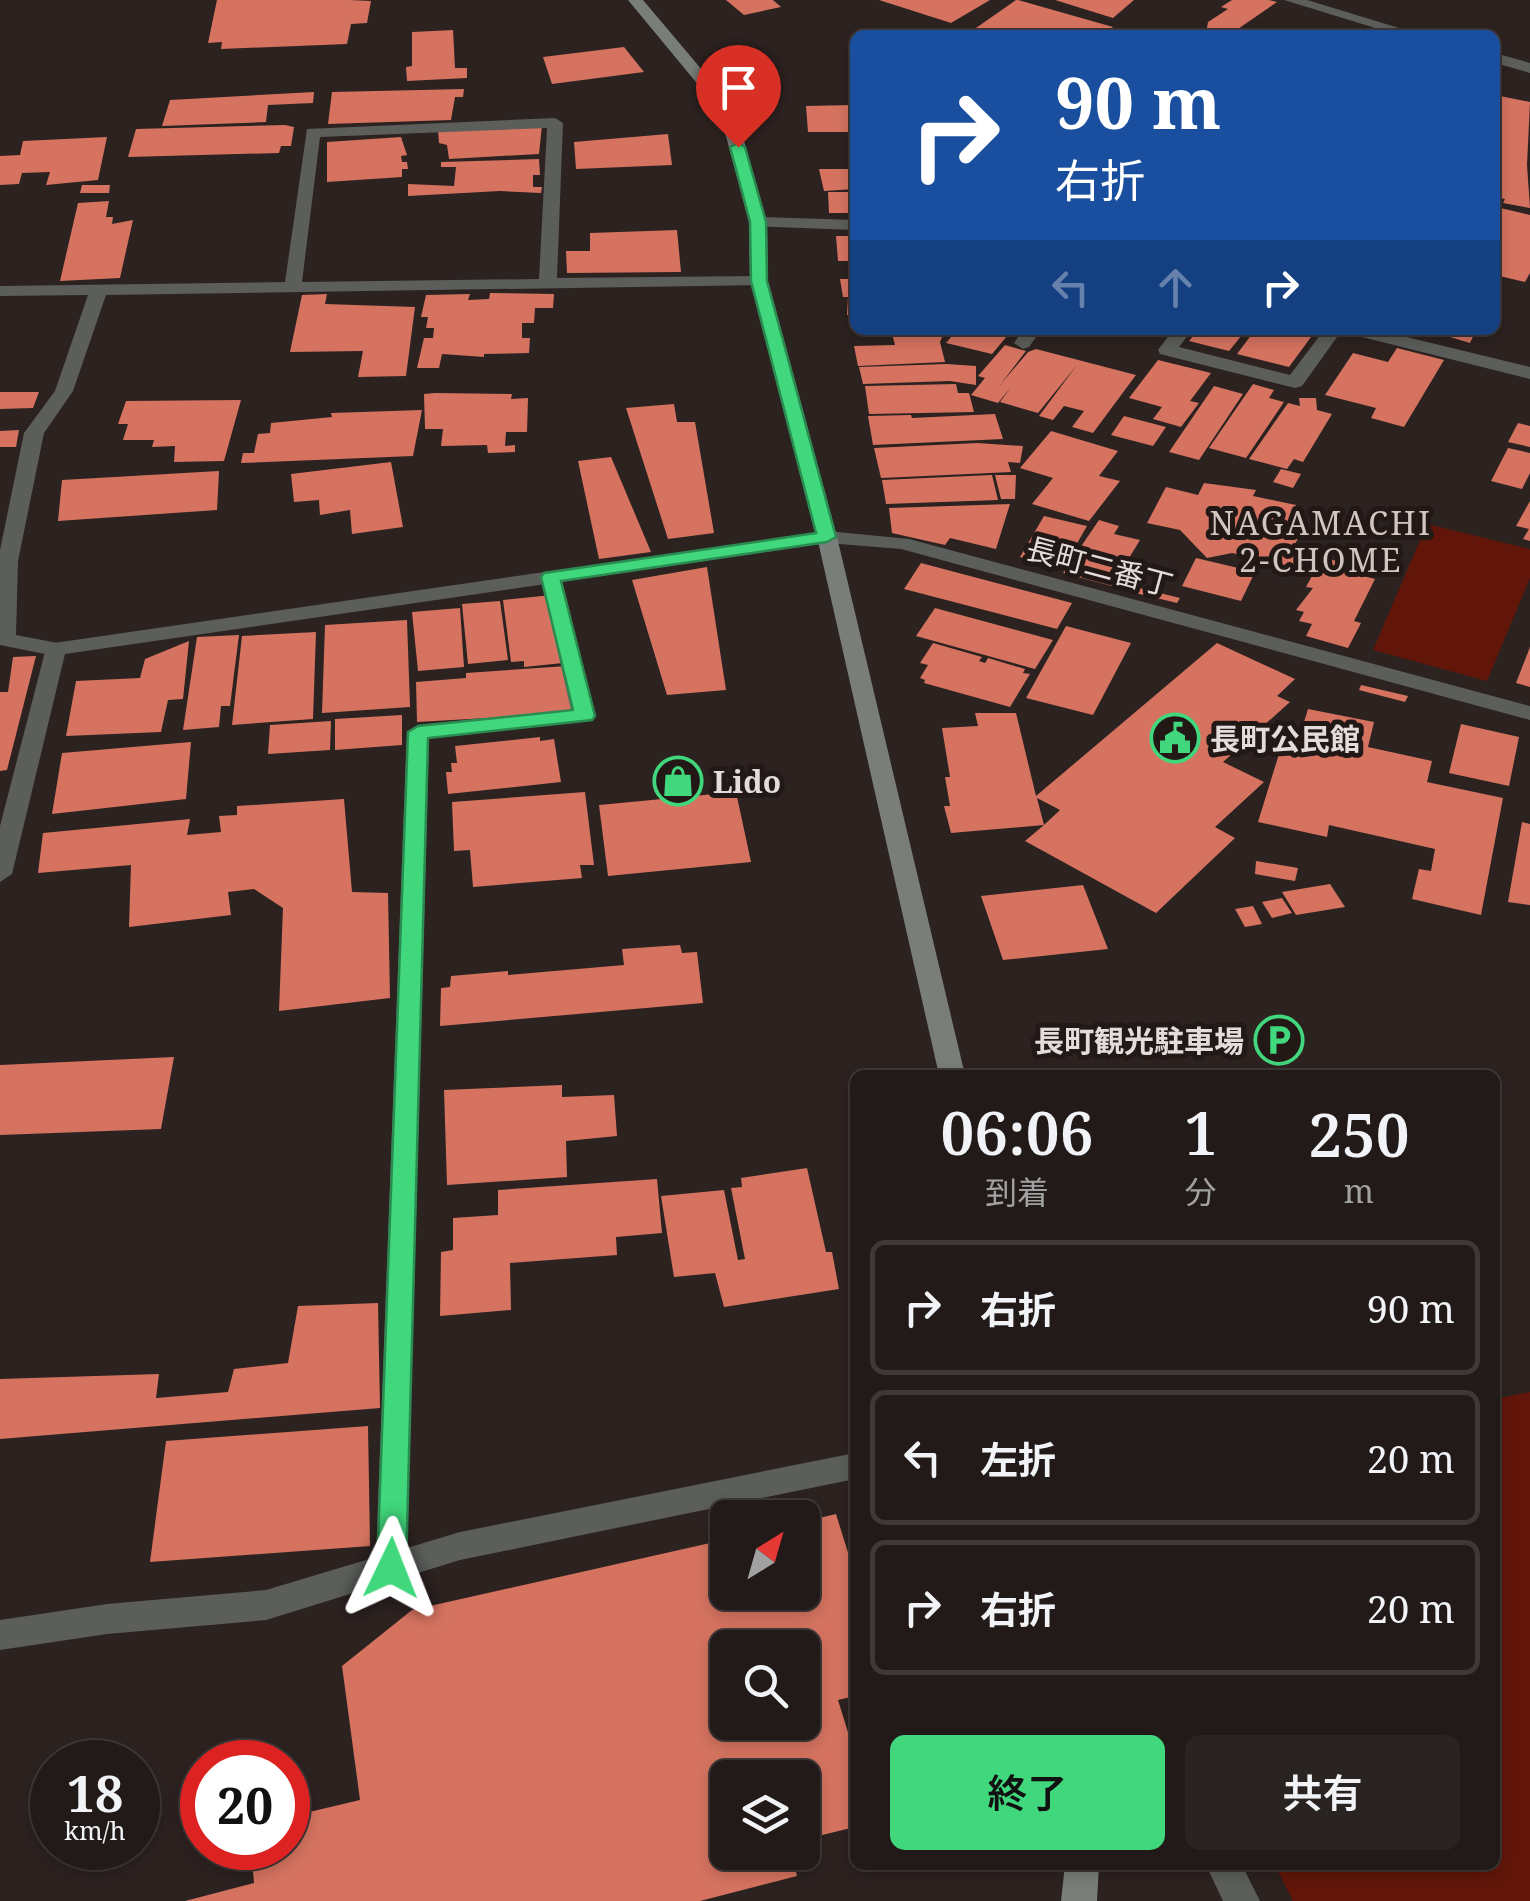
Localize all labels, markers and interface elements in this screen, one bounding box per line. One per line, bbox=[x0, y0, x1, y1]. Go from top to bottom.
pin bbox=[696, 45, 781, 148]
text: 90 m bbox=[1055, 54, 1221, 150]
icon: arrive bbox=[711, 60, 766, 115]
icon: right bbox=[890, 70, 1020, 200]
text: 右折 bbox=[1055, 149, 1145, 210]
icon: left bbox=[1043, 260, 1098, 315]
icon: ahead bbox=[1148, 260, 1203, 315]
icon: right bbox=[1253, 260, 1308, 315]
district label: NAGAMACHI 2-CHOME bbox=[1210, 501, 1432, 581]
street label: 長町二番丁 bbox=[1022, 527, 1178, 605]
public building icon: 長町公民館 bbox=[1149, 712, 1201, 764]
place label: 長町公民館 bbox=[1210, 718, 1360, 759]
shop icon: Lido bbox=[652, 755, 704, 807]
place label: Lido bbox=[713, 761, 781, 802]
parking icon: 長町観光駐車場 bbox=[1253, 1014, 1305, 1066]
place label: 長町観光駐車場 bbox=[1034, 1020, 1244, 1061]
text: 06:06 bbox=[940, 1091, 1093, 1173]
text: 1 bbox=[1184, 1091, 1218, 1173]
text: 250 bbox=[1308, 1093, 1409, 1175]
text: m bbox=[1344, 1169, 1374, 1212]
text: 到着 bbox=[985, 1170, 1049, 1213]
text: 分 bbox=[1185, 1170, 1217, 1213]
icon: right bbox=[895, 1280, 950, 1335]
text: 90 m bbox=[1367, 1282, 1455, 1334]
text: 右折 bbox=[980, 1283, 1056, 1335]
icon: left bbox=[895, 1430, 950, 1485]
text: 20 m bbox=[1367, 1432, 1455, 1484]
text: 左折 bbox=[980, 1433, 1056, 1485]
north arrow bbox=[710, 1500, 820, 1610]
map controls bbox=[710, 1500, 820, 1870]
position arrow bbox=[339, 1516, 443, 1620]
icon: right bbox=[895, 1580, 950, 1635]
text: 20 m bbox=[1367, 1582, 1455, 1634]
text: 右折 bbox=[980, 1583, 1056, 1635]
button: search bbox=[710, 1630, 820, 1740]
button: 終了 bbox=[890, 1735, 1165, 1850]
button: 共有 bbox=[1185, 1735, 1460, 1850]
speed limit sign: 20 bbox=[180, 1740, 310, 1870]
text: 18 bbox=[67, 1759, 123, 1827]
button: layers bbox=[710, 1760, 820, 1870]
text: km/h bbox=[64, 1813, 126, 1847]

